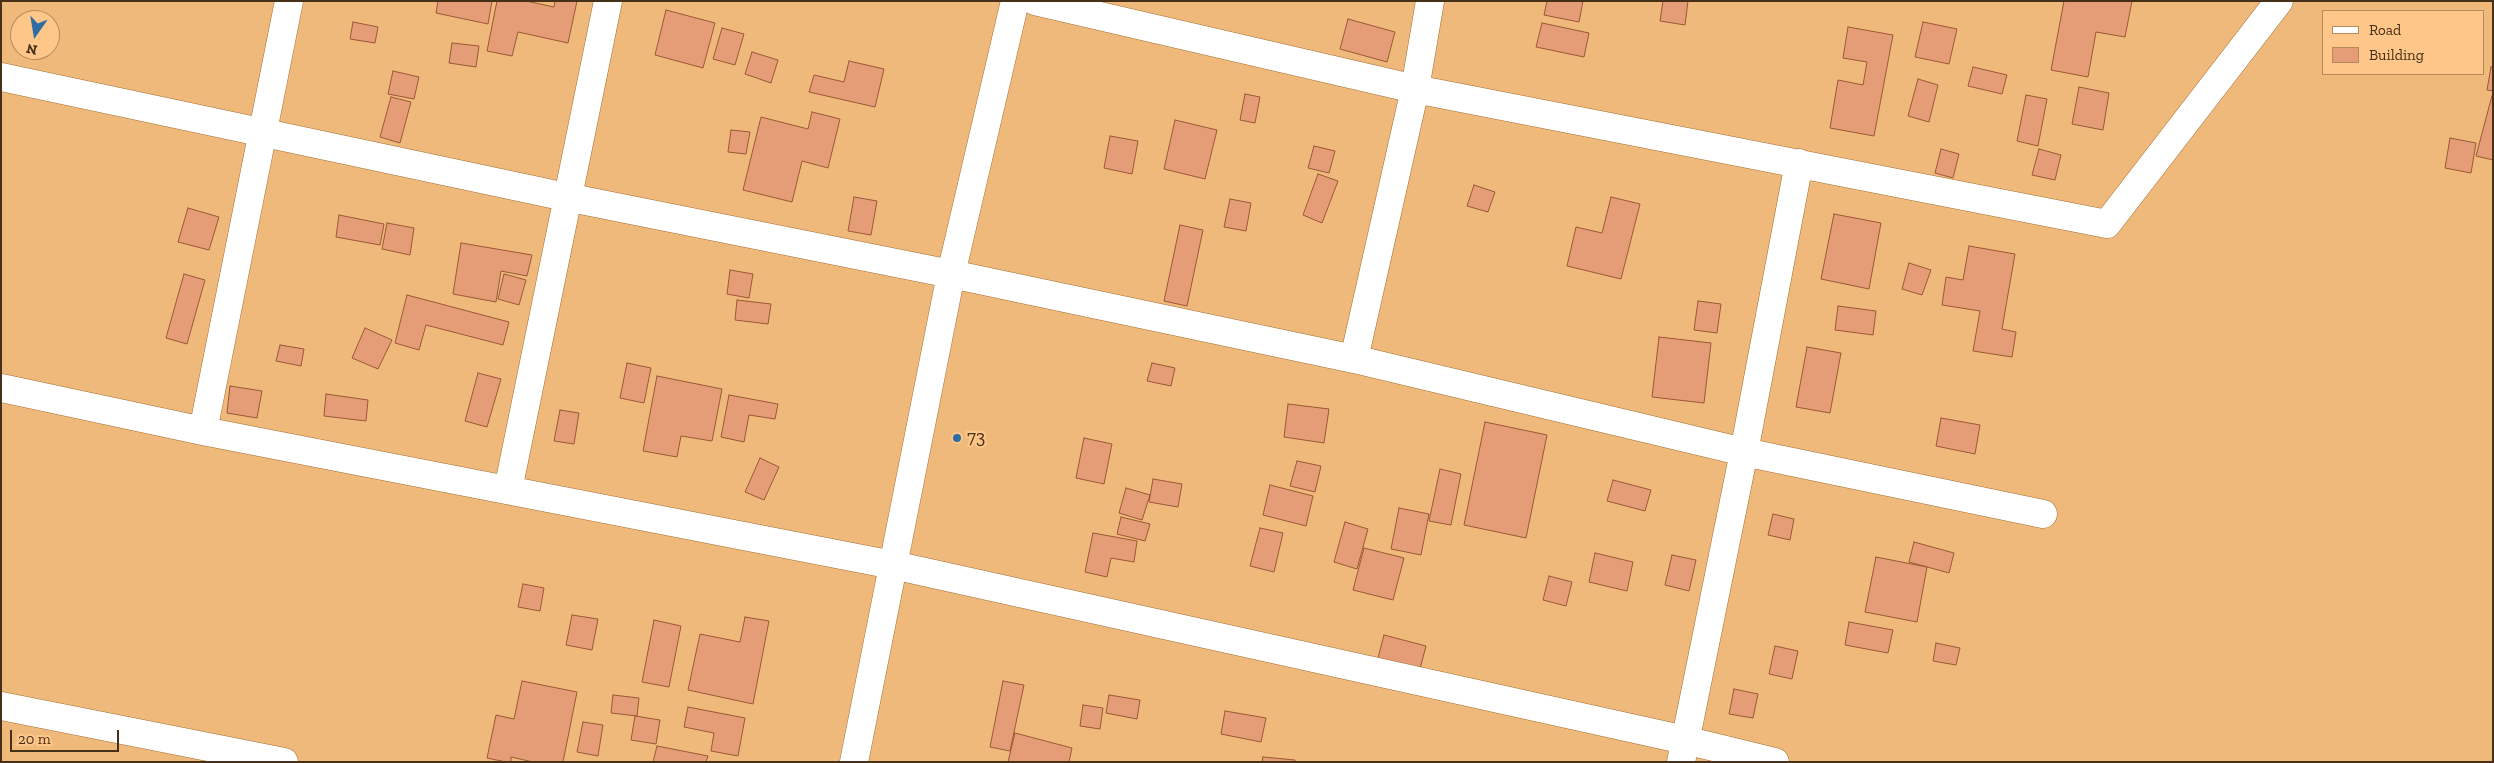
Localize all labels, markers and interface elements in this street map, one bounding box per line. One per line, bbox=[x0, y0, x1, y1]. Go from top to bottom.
north arrow bbox=[10, 10, 60, 60]
legend bbox=[2322, 10, 2484, 75]
text: Road bbox=[2369, 21, 2401, 39]
text: N bbox=[25, 40, 39, 59]
text: Building bbox=[2369, 46, 2424, 64]
place label: 73 bbox=[967, 427, 985, 449]
marker: 73 bbox=[951, 432, 963, 444]
scale bar bbox=[12, 720, 121, 752]
text: 20 m bbox=[18, 730, 51, 748]

